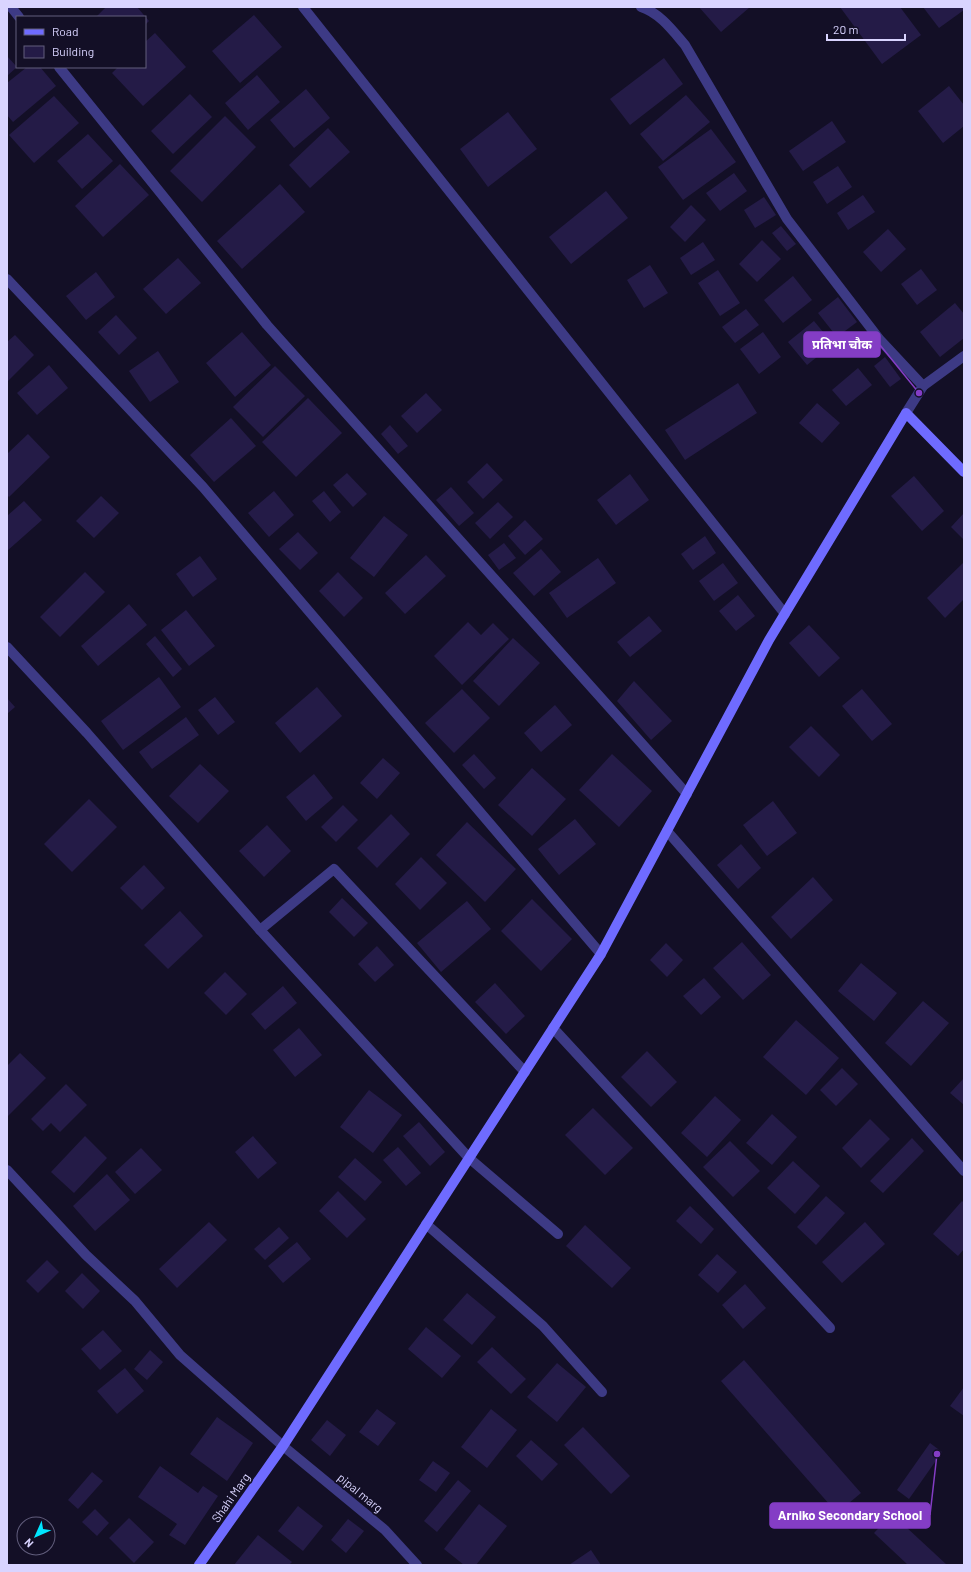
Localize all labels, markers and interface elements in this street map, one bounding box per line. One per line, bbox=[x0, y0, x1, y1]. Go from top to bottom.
legend bbox=[16, 16, 146, 68]
scale bar bbox=[827, 16, 905, 42]
text: 20 m bbox=[833, 22, 859, 36]
text: Road bbox=[52, 24, 79, 38]
text: Building bbox=[52, 44, 94, 58]
callout: प्रतिभा चौक bbox=[804, 332, 880, 357]
text: प्रतिभा चौक bbox=[812, 336, 872, 352]
street label: Shahi Marg bbox=[208, 1470, 252, 1525]
street label: pipal marg bbox=[335, 1470, 386, 1515]
callout: Arniko Secondary School bbox=[770, 1503, 930, 1528]
text: Arniko Secondary School bbox=[778, 1507, 922, 1523]
north arrow bbox=[16, 1516, 56, 1556]
text: N bbox=[21, 1536, 36, 1551]

